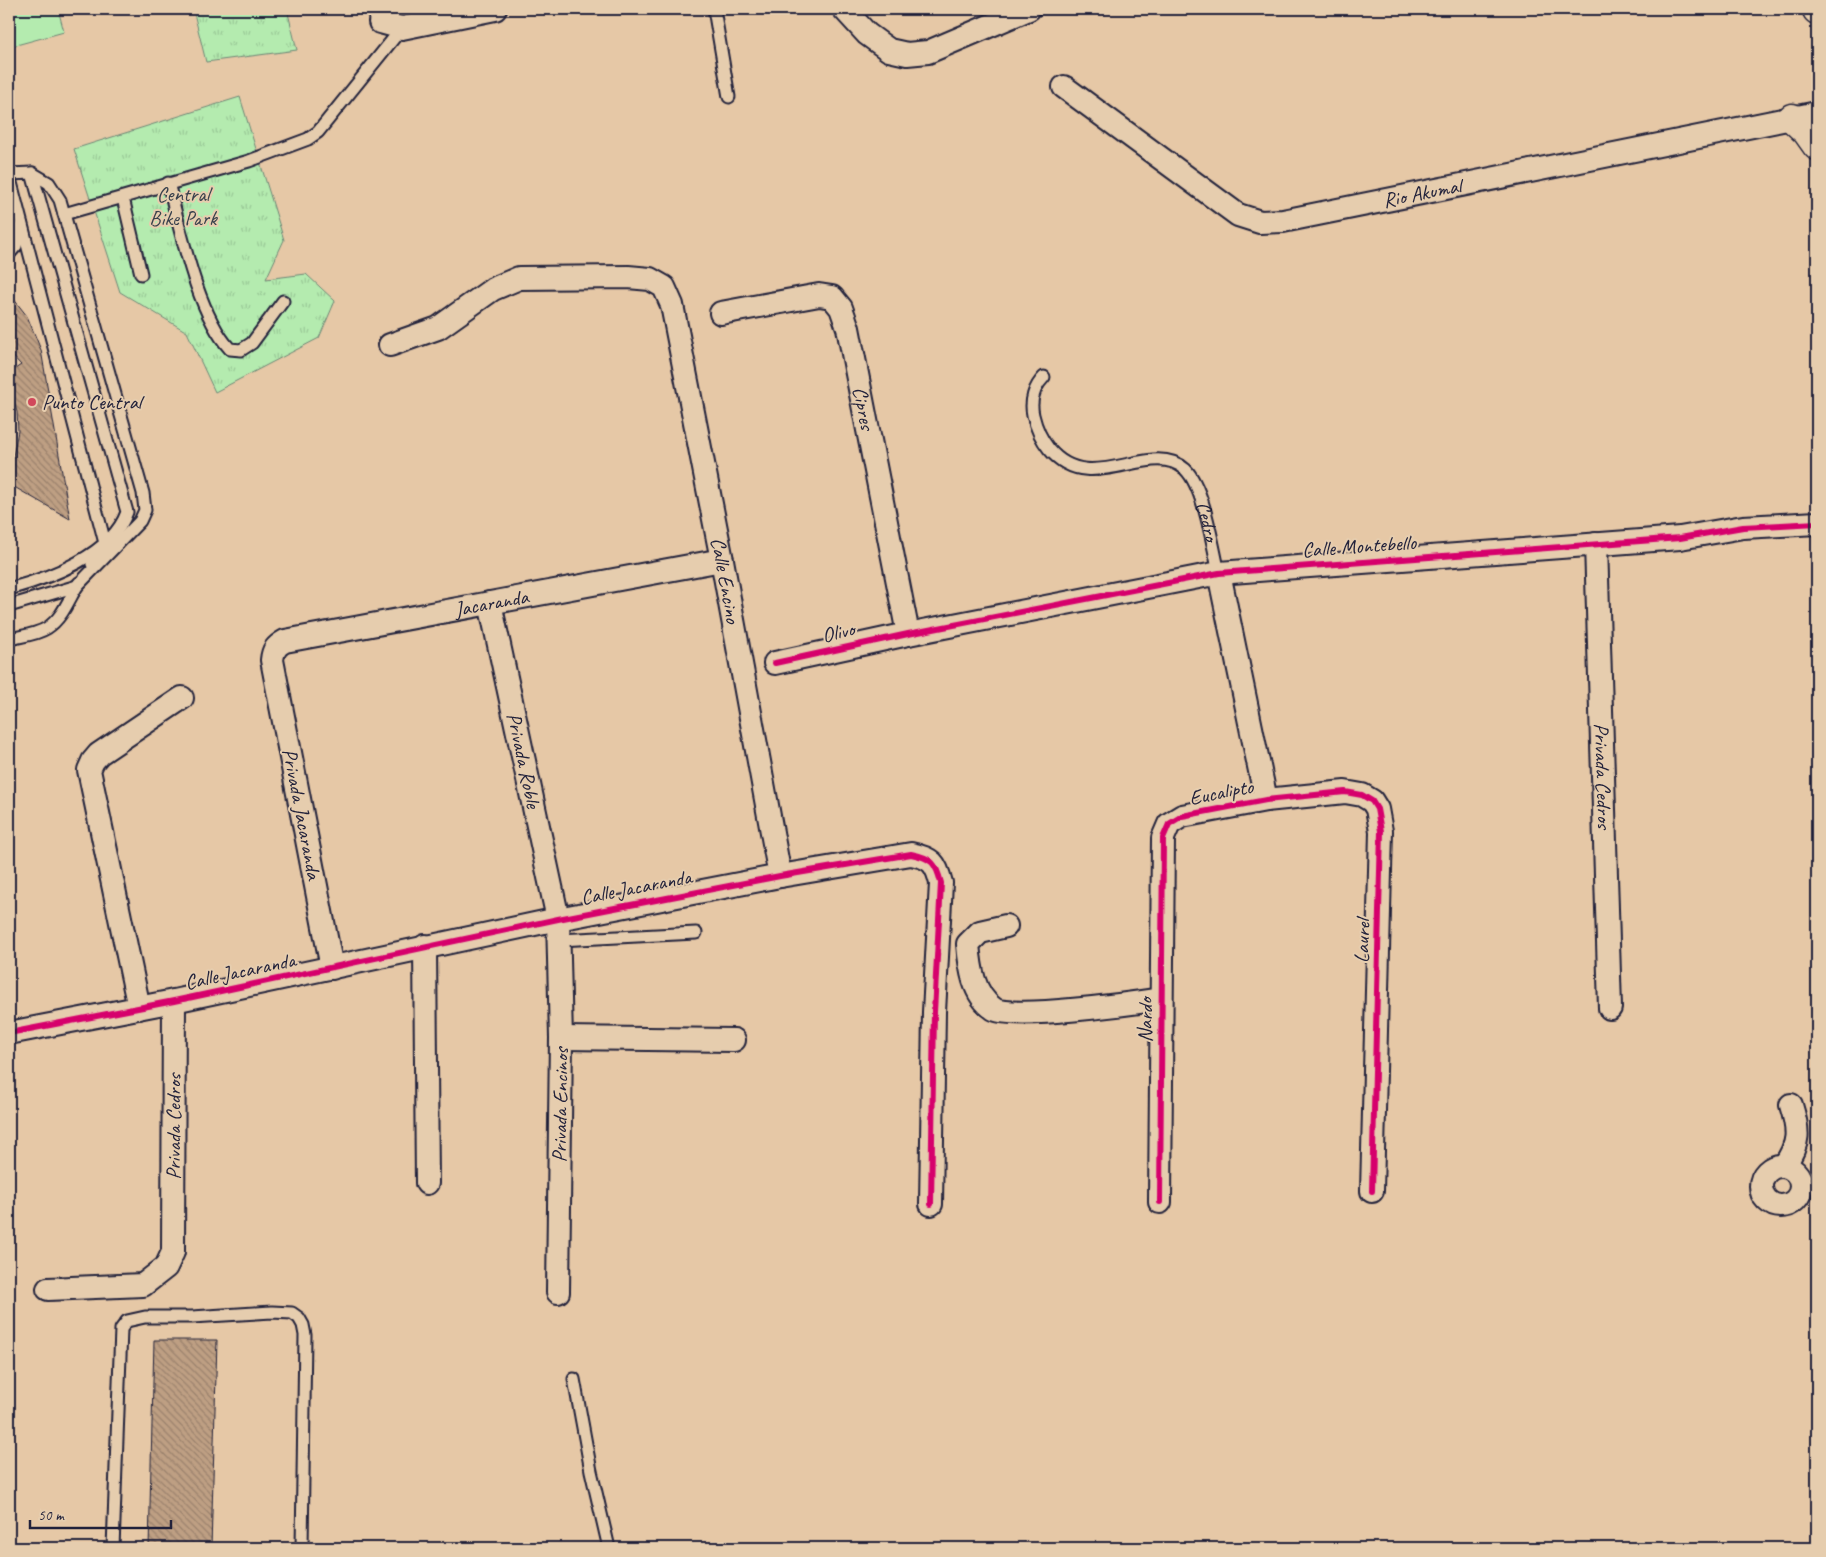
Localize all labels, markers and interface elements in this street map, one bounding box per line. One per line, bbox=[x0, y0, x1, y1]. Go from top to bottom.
street label: Rio Akumal bbox=[1381, 172, 1467, 213]
park label: Central Bike Park bbox=[149, 181, 218, 231]
street label: Cipres bbox=[847, 384, 881, 434]
place label: Punto Central bbox=[42, 389, 145, 415]
marker: Punto Central bbox=[26, 396, 38, 408]
street label: Cedro bbox=[1190, 498, 1226, 546]
street label: Calle Montebello bbox=[1301, 529, 1419, 563]
street label: Calle Encino bbox=[705, 535, 747, 627]
street label: Jacaranda bbox=[452, 583, 532, 622]
street label: Olivo bbox=[819, 615, 859, 648]
street label: Privada Roble bbox=[501, 710, 547, 812]
street label: Privada Cedros bbox=[1588, 723, 1618, 831]
street label: Privada Jacaranda bbox=[277, 746, 328, 884]
street label: Eucalipto bbox=[1187, 773, 1257, 811]
street label: Calle Jacaranda bbox=[578, 863, 696, 910]
street label: Laurel bbox=[1348, 915, 1376, 963]
street label: Calle Jacaranda bbox=[182, 946, 300, 995]
street label: Nardo bbox=[1132, 995, 1158, 1042]
street label: Privada Encinos bbox=[546, 1046, 574, 1162]
street label: Privada Cedros bbox=[160, 1072, 187, 1180]
scale bar bbox=[30, 1497, 171, 1529]
text: 50 m bbox=[38, 1506, 65, 1525]

